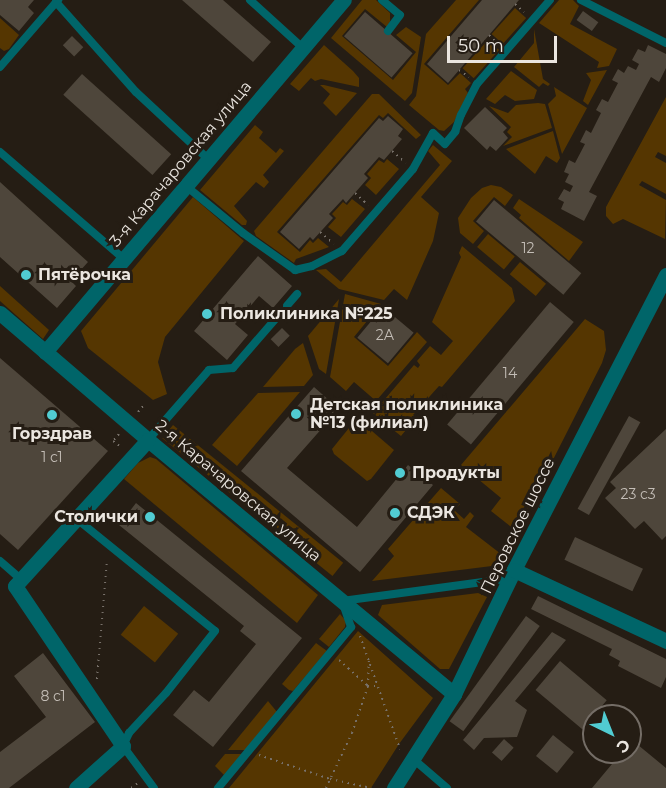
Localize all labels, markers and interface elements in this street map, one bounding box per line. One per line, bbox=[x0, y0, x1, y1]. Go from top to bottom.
scale bar bbox=[450, 24, 560, 62]
text: 50 m bbox=[458, 35, 504, 57]
street label: 3-я Карачаровская улица bbox=[106, 77, 256, 251]
house number: 12 bbox=[521, 240, 535, 256]
place label: Пятёрочка bbox=[38, 265, 131, 285]
marker: Пятёрочка bbox=[19, 268, 33, 282]
place label: Поликлиника №225 bbox=[220, 304, 393, 324]
marker: Поликлиника №225 bbox=[198, 305, 216, 323]
house number: 2А bbox=[376, 327, 394, 343]
house number: 14 bbox=[503, 365, 517, 381]
place label: Детская поликлиника №13 (филиал) bbox=[310, 395, 503, 433]
marker: Детская поликлиника №13 (филиал) bbox=[287, 405, 305, 423]
marker: Горздрав bbox=[45, 408, 59, 422]
street label: 2-я Карачаровская улица bbox=[151, 416, 325, 566]
place label: Горздрав bbox=[12, 424, 92, 444]
house number: 1 с1 bbox=[41, 449, 63, 465]
street label: Перовское шоссе bbox=[477, 455, 559, 597]
place label: Продукты bbox=[412, 463, 500, 483]
marker: Продукты bbox=[393, 466, 407, 480]
house number: 23 с3 bbox=[620, 486, 656, 502]
place label: СДЭК bbox=[407, 503, 455, 523]
marker: СДЭК bbox=[388, 506, 402, 520]
place label: Столички bbox=[54, 507, 138, 527]
marker: Столички bbox=[143, 510, 157, 524]
house number: 8 с1 bbox=[40, 688, 66, 704]
north arrow bbox=[582, 704, 642, 764]
text: С bbox=[613, 735, 634, 757]

